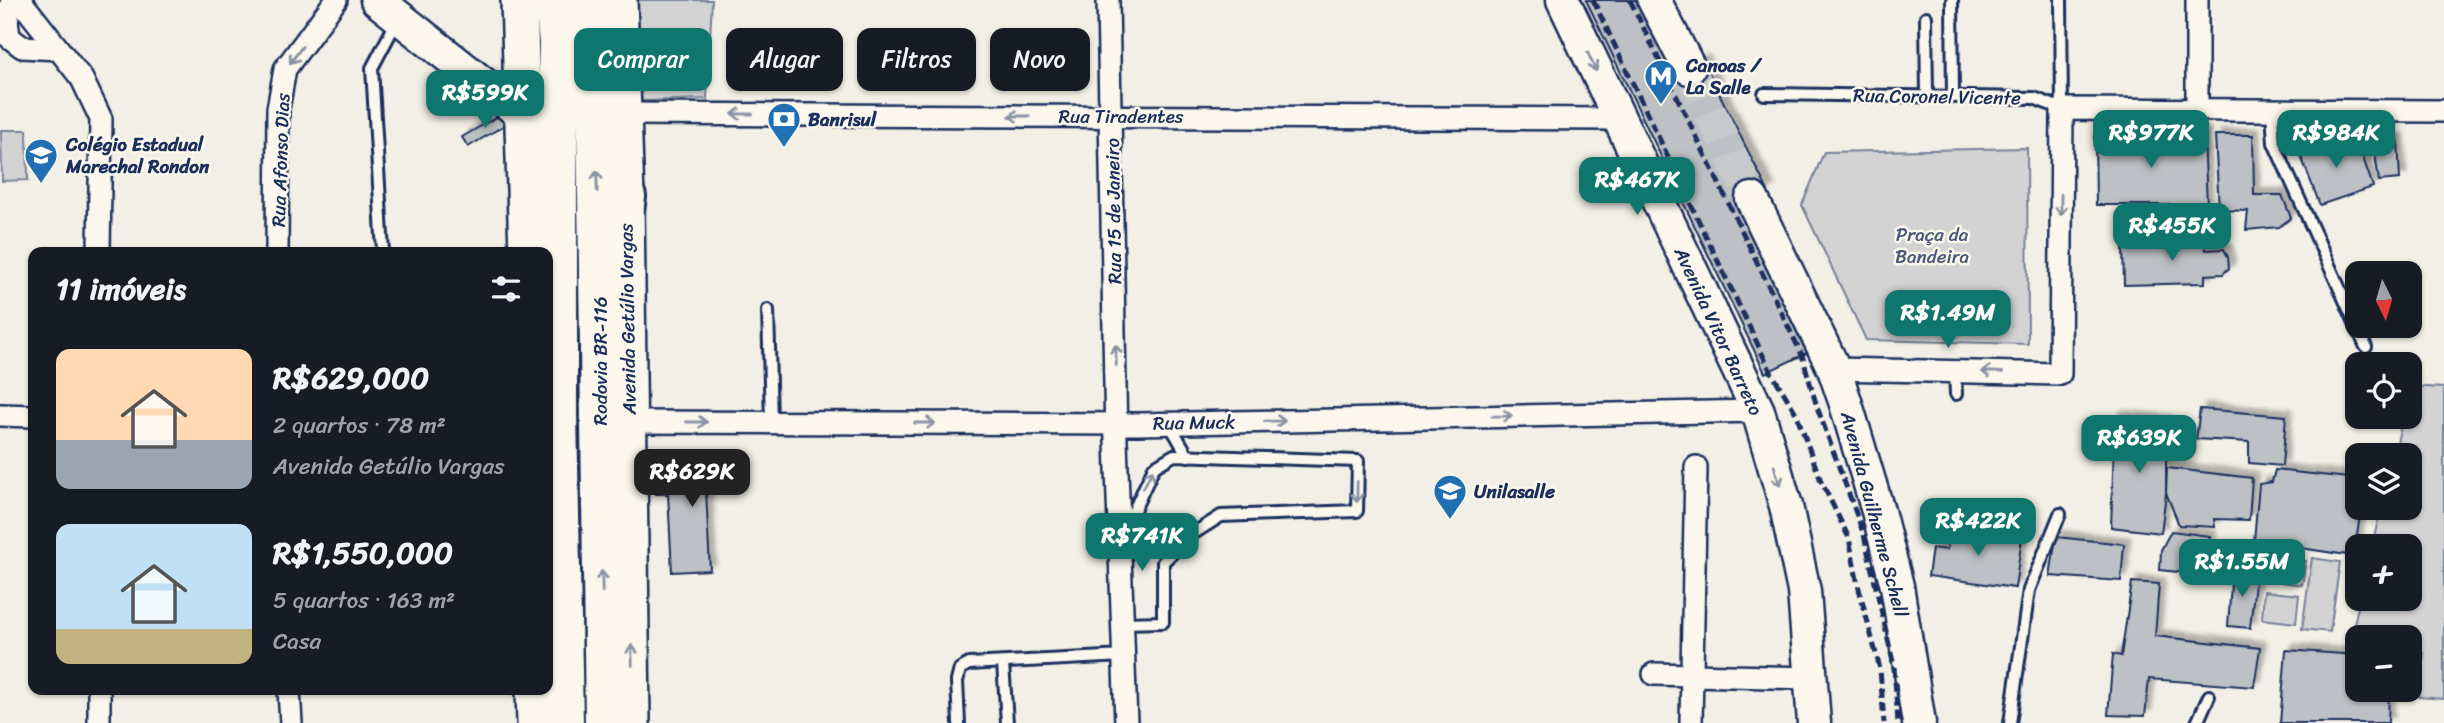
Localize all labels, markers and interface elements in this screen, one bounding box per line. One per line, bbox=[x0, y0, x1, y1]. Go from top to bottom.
chip: Comprar bbox=[574, 28, 712, 91]
chip: Alugar bbox=[726, 28, 843, 91]
chip: Filtros bbox=[857, 28, 976, 91]
chip: Novo bbox=[990, 28, 1090, 91]
one-way arrow bbox=[288, 45, 303, 64]
place label: Canoas / La Salle bbox=[1685, 49, 1763, 104]
one-way arrow bbox=[1586, 51, 1599, 72]
metro station icon: Canoas / La Salle bbox=[1642, 57, 1680, 106]
pin: R$599K bbox=[428, 71, 542, 130]
text: R$599K bbox=[442, 72, 528, 113]
street label: Rua Coronel Vicente bbox=[1853, 79, 2021, 114]
street label: Rua Afonso Dias bbox=[262, 92, 299, 228]
bank icon: Banrisul bbox=[765, 100, 803, 149]
street label: Rua Tiradentes bbox=[1058, 100, 1184, 133]
place label: Banrisul bbox=[808, 103, 878, 136]
one-way arrow bbox=[731, 108, 754, 121]
one-way arrow bbox=[1007, 109, 1030, 123]
pin: R$977K bbox=[2094, 110, 2208, 170]
pin: R$984K bbox=[2279, 110, 2393, 170]
text: R$977K bbox=[2109, 112, 2193, 153]
text: R$984K bbox=[2293, 112, 2379, 153]
place label: Colégio Estadual Marechal Rondon bbox=[65, 128, 210, 183]
school or university icon: Colégio Estadual Marechal Rondon bbox=[22, 136, 60, 185]
street label: Rua 15 de Janeiro bbox=[1096, 137, 1131, 284]
pin: R$467K bbox=[1580, 158, 1694, 217]
text: R$467K bbox=[1595, 159, 1679, 200]
one-way arrow bbox=[591, 170, 604, 193]
one-way arrow bbox=[2054, 193, 2068, 216]
pin: R$455K bbox=[2115, 204, 2229, 263]
text: R$455K bbox=[2129, 205, 2215, 246]
park label: Praça da Bandeira bbox=[1895, 218, 1970, 273]
street label: Avenida Getúlio Vargas bbox=[609, 223, 646, 416]
street label: Avenida Vitor Barreto bbox=[1664, 240, 1772, 422]
north arrow bbox=[2345, 261, 2422, 338]
map controls bbox=[2345, 261, 2422, 702]
text: 11 imóveis bbox=[56, 262, 186, 316]
icon: filters bbox=[487, 270, 525, 308]
pin: R$1.49M bbox=[1883, 290, 2013, 350]
text: R$1.49M bbox=[1901, 292, 1995, 333]
street label: Rodovia BR-116 bbox=[584, 297, 617, 425]
one-way arrow bbox=[1109, 344, 1123, 367]
text: R$629,000 bbox=[273, 351, 429, 405]
button: locate bbox=[2345, 352, 2422, 429]
one-way arrow bbox=[1980, 365, 2003, 379]
icon: home bbox=[112, 377, 196, 461]
text: 2 quartos · 78 m² bbox=[273, 405, 446, 446]
street label: Rua Muck bbox=[1153, 405, 1235, 440]
street label: Avenida Guilherme Schell bbox=[1831, 407, 1918, 621]
one-way arrow bbox=[1491, 409, 1514, 423]
one-way arrow bbox=[1263, 414, 1286, 427]
one-way arrow bbox=[686, 415, 709, 429]
one-way arrow bbox=[913, 416, 936, 430]
pin: R$639K bbox=[2082, 416, 2196, 475]
text: R$639K bbox=[2097, 417, 2181, 458]
button: layers bbox=[2345, 443, 2422, 520]
text: Avenida Getúlio Vargas bbox=[273, 446, 505, 487]
pin: R$629K bbox=[635, 449, 749, 509]
text: R$629K bbox=[650, 451, 734, 492]
one-way arrow bbox=[1772, 465, 1785, 487]
one-way arrow bbox=[1142, 469, 1156, 490]
school or university icon: Unilasalle bbox=[1431, 472, 1469, 521]
place label: Unilasalle bbox=[1474, 475, 1555, 508]
one-way arrow bbox=[1351, 481, 1364, 504]
pin: R$422K bbox=[1921, 498, 2035, 558]
text: R$422K bbox=[1936, 500, 2020, 541]
pin: R$741K bbox=[1085, 514, 1199, 573]
text: R$741K bbox=[1102, 515, 1182, 556]
text: R$1,550,000 bbox=[273, 526, 453, 580]
button: + bbox=[2345, 534, 2422, 611]
pin: R$1.55M bbox=[2177, 540, 2307, 599]
text: R$1.55M bbox=[2195, 541, 2289, 582]
icon: home bbox=[112, 552, 196, 636]
one-way arrow bbox=[595, 570, 609, 593]
text: 5 quartos · 163 m² bbox=[273, 580, 455, 621]
text: Casa bbox=[273, 621, 321, 662]
button: − bbox=[2345, 625, 2422, 702]
one-way arrow bbox=[625, 644, 639, 667]

